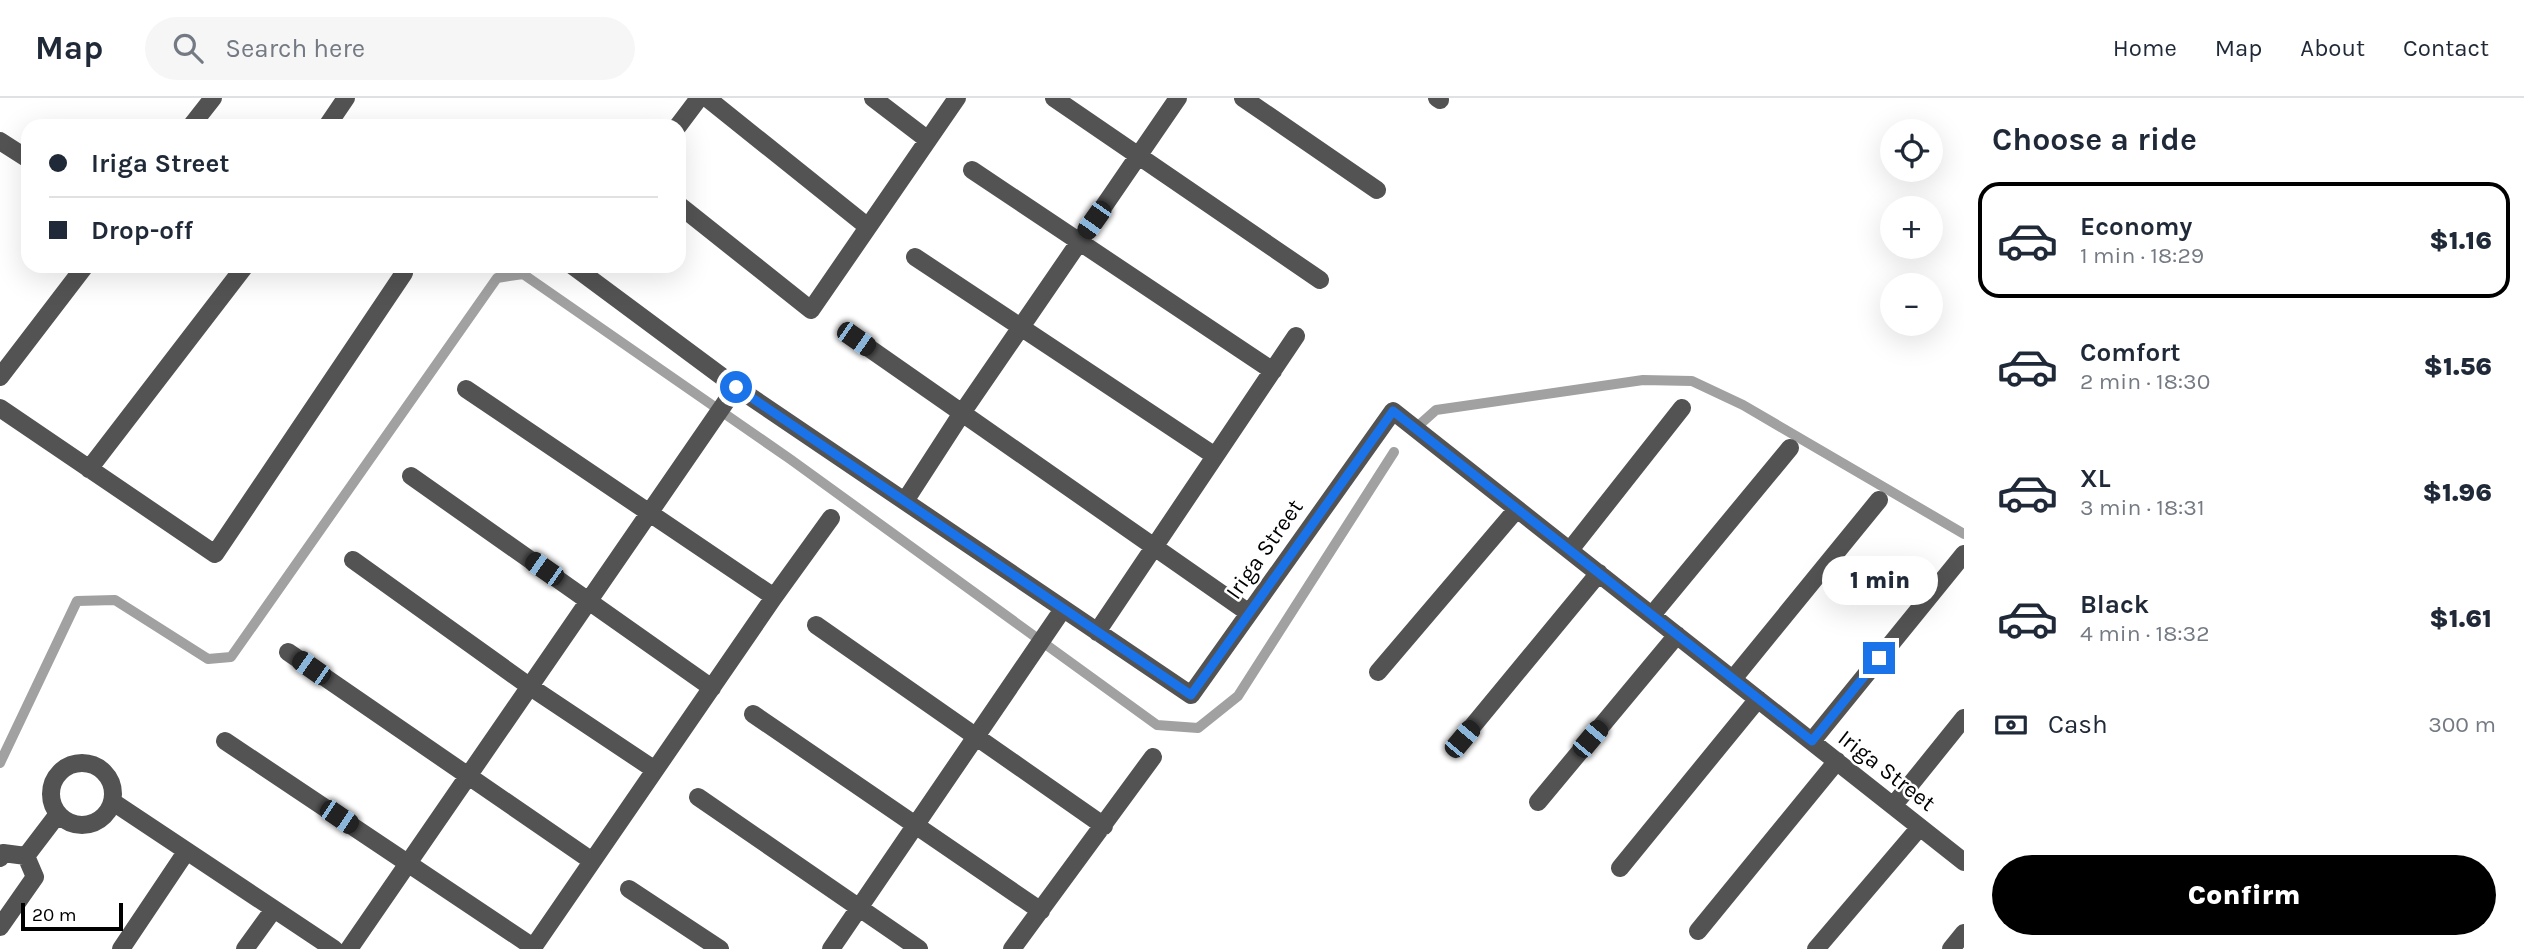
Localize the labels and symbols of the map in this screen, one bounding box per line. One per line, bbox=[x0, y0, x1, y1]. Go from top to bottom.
car bbox=[1074, 197, 1115, 243]
car bbox=[833, 318, 880, 360]
route start bbox=[720, 371, 752, 403]
street label: Iriga Street bbox=[1220, 494, 1309, 604]
car bbox=[521, 548, 568, 590]
callout: 1 min bbox=[1821, 556, 1937, 606]
route end bbox=[1863, 642, 1895, 674]
car bbox=[288, 647, 335, 689]
car bbox=[1441, 716, 1484, 762]
car bbox=[1569, 716, 1612, 762]
street label: Iriga Street bbox=[1833, 724, 1941, 817]
car bbox=[316, 797, 363, 837]
scale bar bbox=[21, 900, 122, 932]

